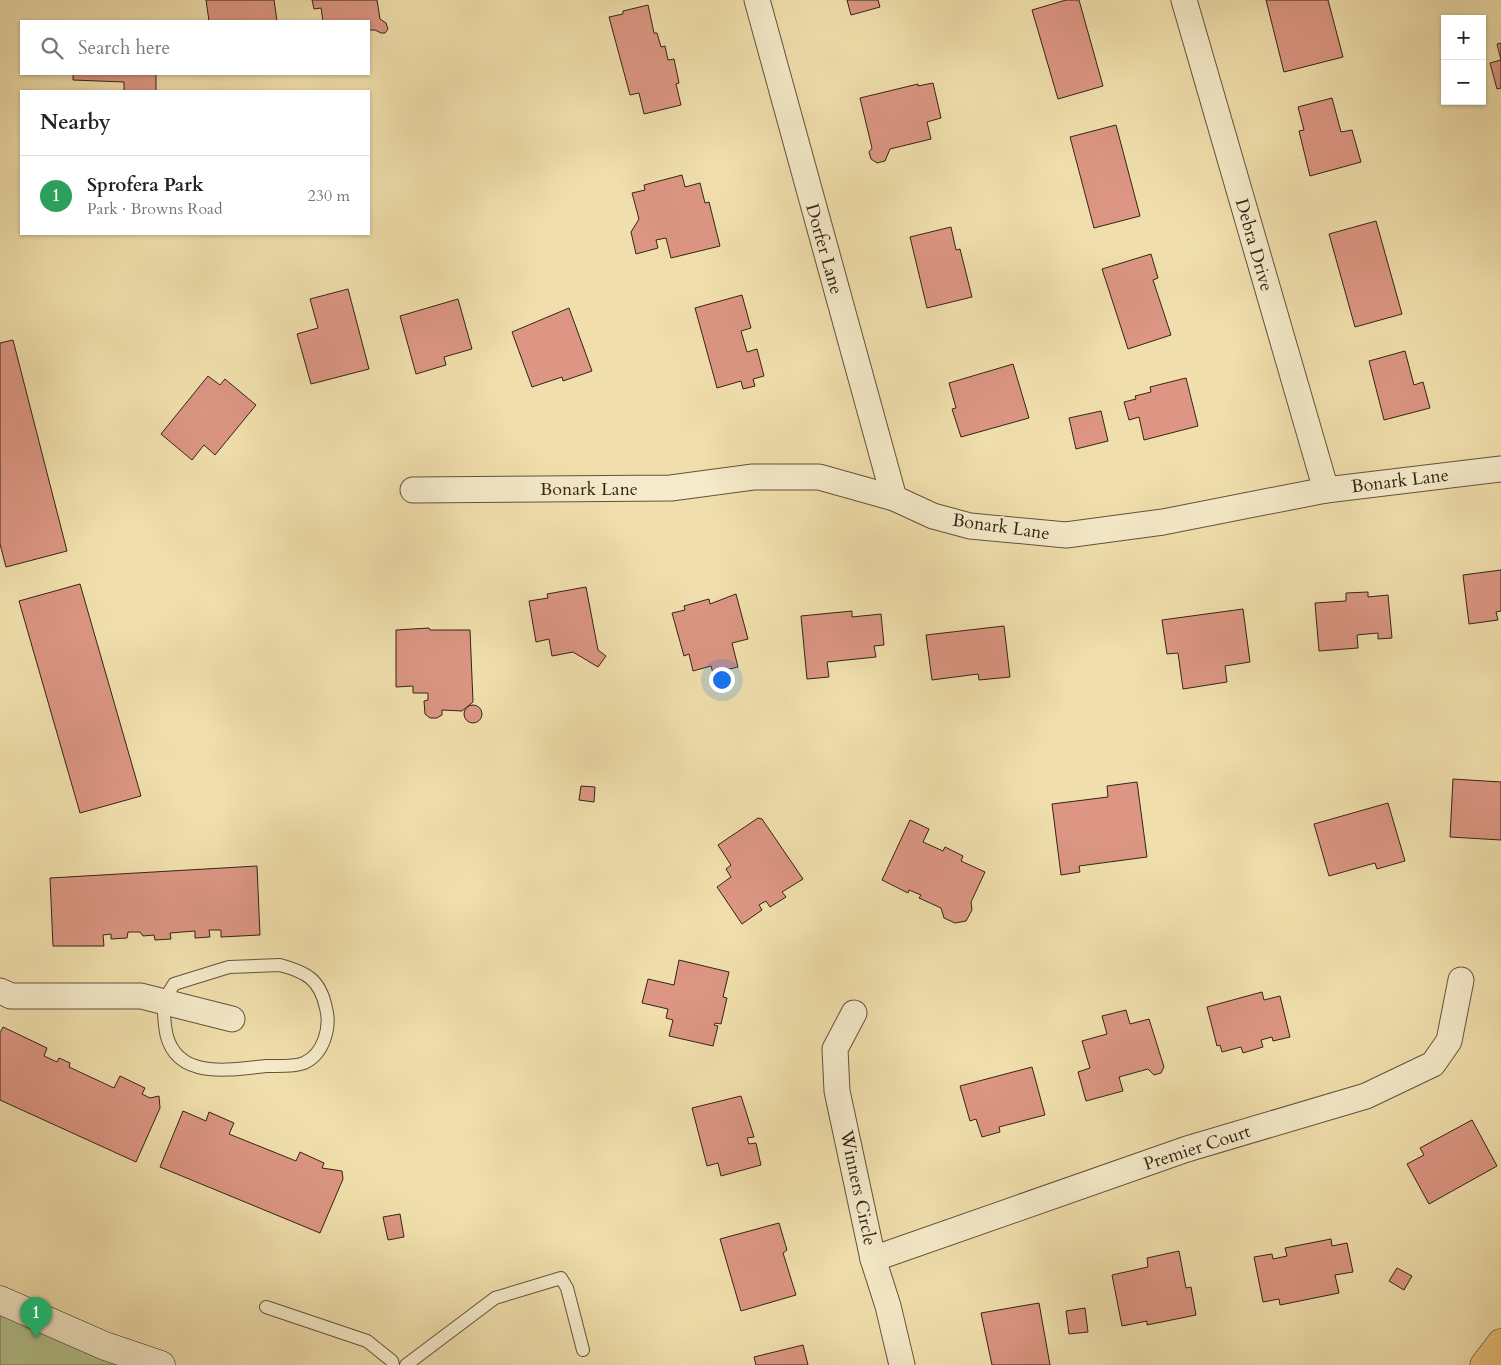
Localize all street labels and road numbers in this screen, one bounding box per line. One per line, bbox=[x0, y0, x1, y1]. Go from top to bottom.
street label: Debra Drive bbox=[1229, 196, 1279, 294]
street label: Dorfer Lane bbox=[799, 201, 849, 297]
street label: Bonark Lane bbox=[1350, 463, 1450, 499]
street label: Bonark Lane bbox=[540, 477, 638, 502]
street label: Bonark Lane bbox=[951, 508, 1051, 546]
street label: Premier Court bbox=[1140, 1119, 1254, 1177]
street label: Winners Circle bbox=[833, 1127, 882, 1248]

